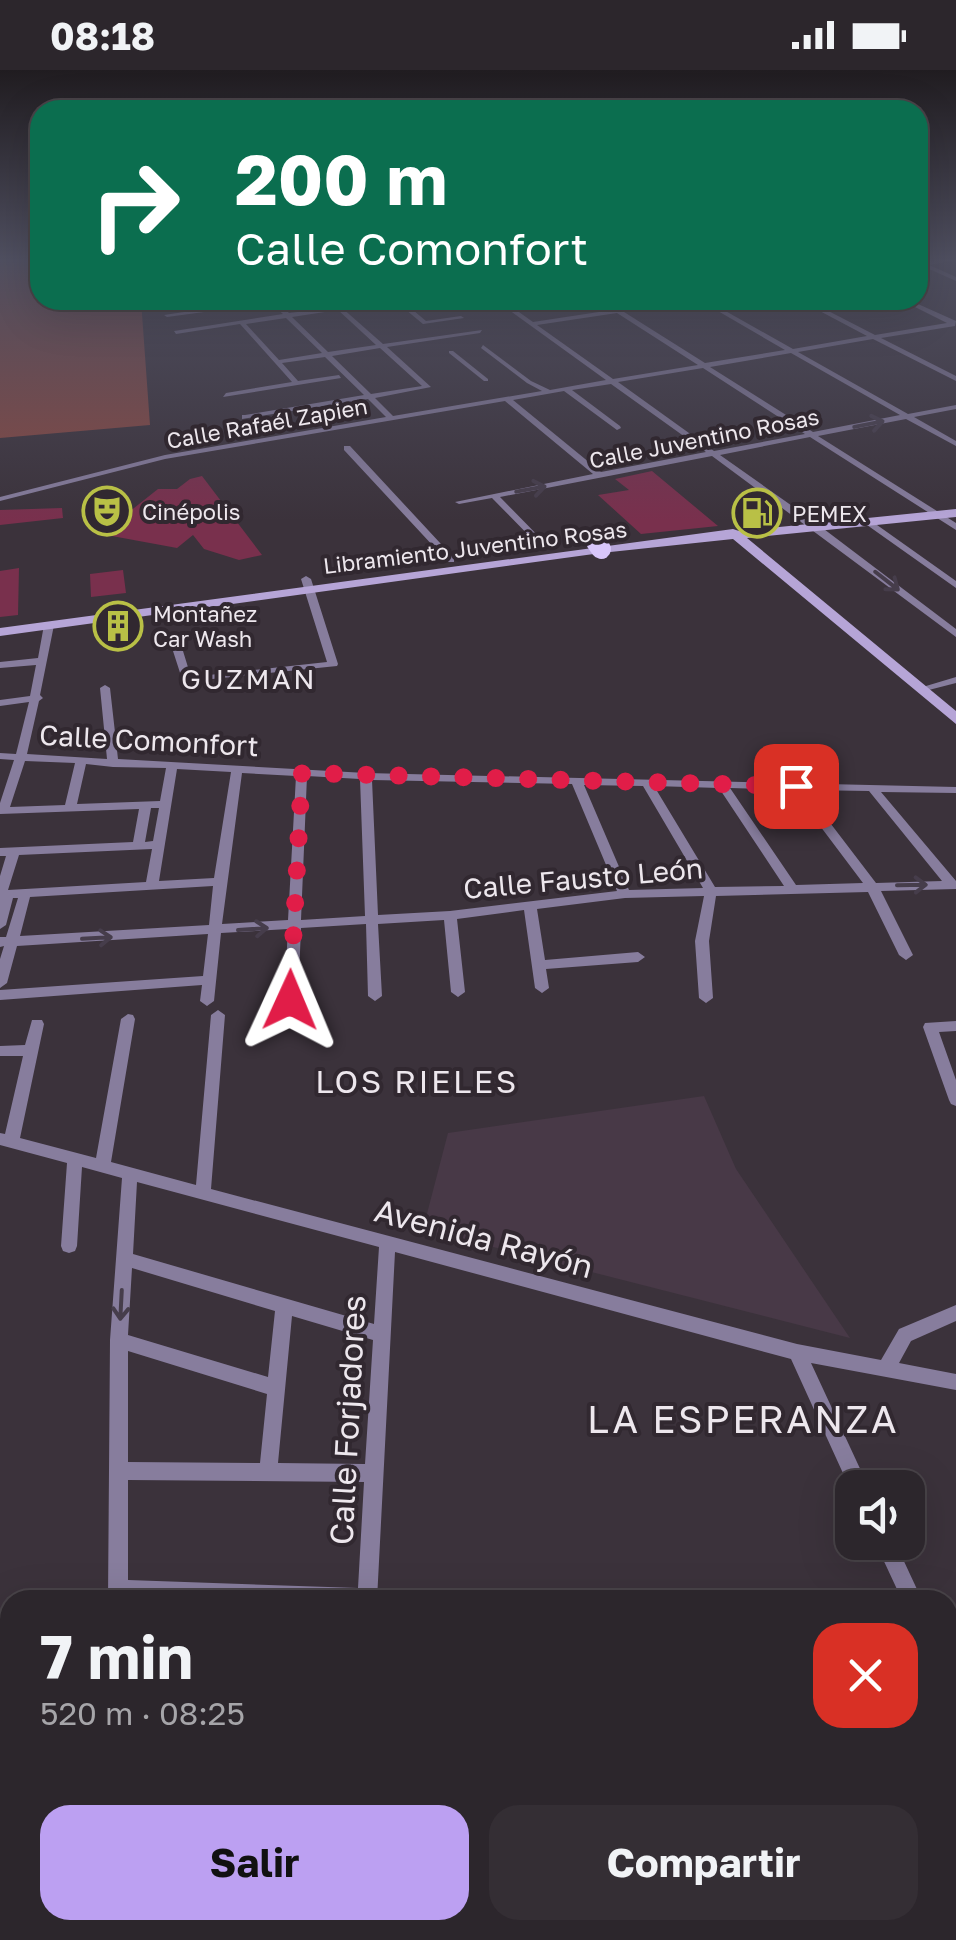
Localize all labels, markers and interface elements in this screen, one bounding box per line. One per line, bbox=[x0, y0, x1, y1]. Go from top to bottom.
text: 08:18 bbox=[50, 13, 155, 58]
text: 200 m bbox=[235, 136, 447, 220]
icon: right bbox=[70, 140, 200, 270]
text: Calle Comonfort bbox=[235, 221, 588, 275]
street label: Calle Rafaél Zapien bbox=[165, 392, 369, 454]
street label: Calle Juventino Rosas bbox=[587, 402, 821, 474]
one-way arrow bbox=[853, 414, 885, 433]
one-way arrow bbox=[514, 479, 546, 498]
theatre icon: Cinépolis bbox=[81, 485, 133, 537]
fuel station icon: PEMEX bbox=[731, 487, 783, 539]
place label: Cinépolis bbox=[142, 498, 240, 525]
place label: PEMEX bbox=[792, 500, 867, 527]
street label: Libramiento Juventino Rosas bbox=[322, 515, 628, 579]
one-way arrow bbox=[873, 571, 900, 592]
building icon: Montañez Car Wash bbox=[92, 600, 144, 652]
place label: Montañez Car Wash bbox=[153, 600, 257, 652]
district label: GUZMAN bbox=[181, 662, 317, 695]
street label: Calle Comonfort bbox=[38, 718, 260, 762]
pin bbox=[754, 744, 839, 829]
icon: arrive bbox=[769, 759, 824, 814]
street label: Calle Fausto León bbox=[462, 851, 704, 905]
one-way arrow bbox=[896, 876, 928, 895]
one-way arrow bbox=[237, 919, 269, 938]
one-way arrow bbox=[81, 928, 113, 947]
position arrow bbox=[238, 948, 342, 1052]
district label: LOS RIELES bbox=[315, 1062, 519, 1100]
street label: Avenida Rayón bbox=[371, 1191, 597, 1285]
one-way arrow bbox=[111, 1288, 130, 1320]
street label: Calle Forjadores bbox=[321, 1294, 373, 1546]
district label: LA ESPERANZA bbox=[587, 1396, 899, 1441]
map controls bbox=[835, 1470, 925, 1560]
button: sound bbox=[835, 1470, 925, 1560]
text: 7 min bbox=[40, 1620, 193, 1692]
button: close bbox=[813, 1623, 918, 1728]
text: 520 m · 08:25 bbox=[40, 1694, 245, 1732]
button: Salir bbox=[40, 1805, 469, 1920]
button: Compartir bbox=[489, 1805, 918, 1920]

